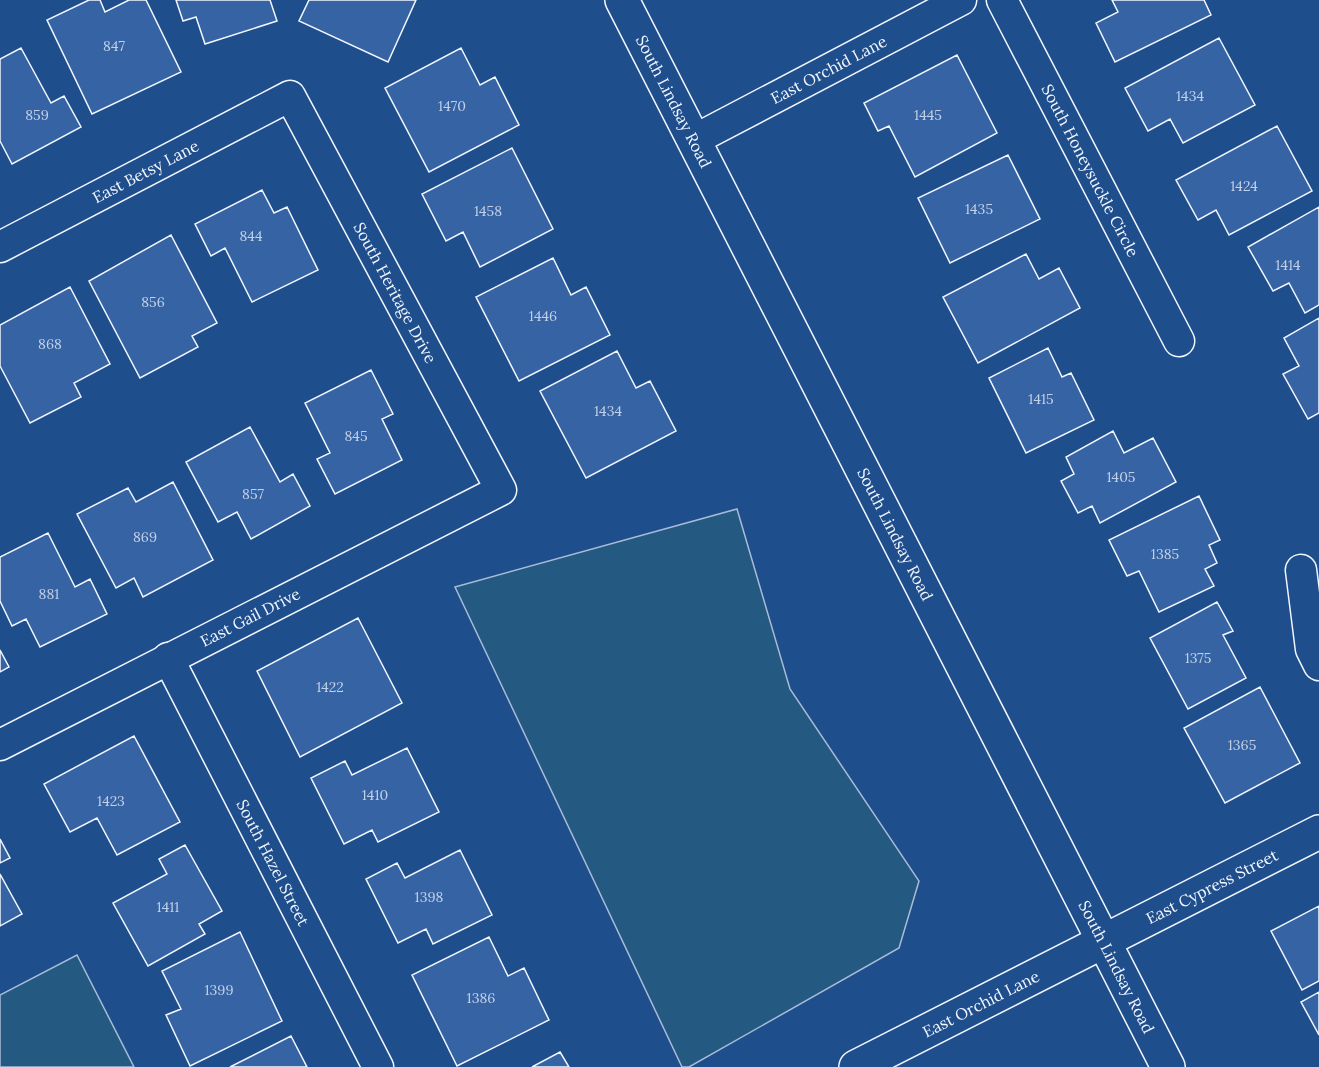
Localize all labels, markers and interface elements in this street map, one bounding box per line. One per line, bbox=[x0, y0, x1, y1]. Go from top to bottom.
street label: East Orchid Lane bbox=[767, 31, 890, 108]
street label: South Lindsay Road bbox=[632, 32, 716, 172]
house number: 847 bbox=[103, 37, 125, 55]
street label: South Honeysuckle Circle bbox=[1037, 81, 1144, 260]
house number: 1434 bbox=[1176, 87, 1204, 105]
house number: 1470 bbox=[438, 97, 466, 115]
house number: 859 bbox=[25, 106, 49, 124]
house number: 1445 bbox=[914, 106, 942, 124]
street label: East Betsy Lane bbox=[89, 135, 202, 207]
house number: 1424 bbox=[1230, 177, 1258, 195]
house number: 1435 bbox=[965, 200, 993, 218]
house number: 1458 bbox=[474, 202, 502, 220]
street label: South Heritage Drive bbox=[349, 219, 441, 367]
house number: 844 bbox=[239, 227, 263, 245]
house number: 1414 bbox=[1275, 256, 1301, 274]
house number: 856 bbox=[141, 293, 165, 311]
house number: 1446 bbox=[529, 307, 557, 325]
house number: 868 bbox=[38, 335, 62, 353]
house number: 1415 bbox=[1028, 390, 1054, 408]
house number: 1434 bbox=[594, 402, 622, 420]
house number: 845 bbox=[344, 427, 368, 445]
street label: South Lindsay Road bbox=[853, 464, 938, 604]
house number: 1405 bbox=[1106, 468, 1136, 486]
house number: 857 bbox=[242, 485, 265, 503]
house number: 869 bbox=[133, 528, 157, 546]
house number: 1385 bbox=[1151, 545, 1179, 563]
street label: East Gail Drive bbox=[197, 583, 304, 651]
house number: 881 bbox=[39, 585, 59, 603]
house number: 1375 bbox=[1185, 649, 1211, 667]
house number: 1422 bbox=[316, 678, 344, 696]
house number: 1365 bbox=[1228, 736, 1256, 754]
house number: 1410 bbox=[362, 786, 388, 804]
house number: 1423 bbox=[97, 792, 125, 810]
street label: South Hazel Street bbox=[232, 796, 314, 930]
street label: East Cypress Street bbox=[1143, 844, 1282, 928]
house number: 1398 bbox=[415, 888, 444, 906]
street label: South Lindsay Road bbox=[1074, 897, 1159, 1037]
house number: 1411 bbox=[157, 898, 179, 916]
street label: East Orchid Lane bbox=[919, 966, 1043, 1042]
house number: 1399 bbox=[204, 981, 234, 999]
house number: 1386 bbox=[467, 989, 495, 1007]

